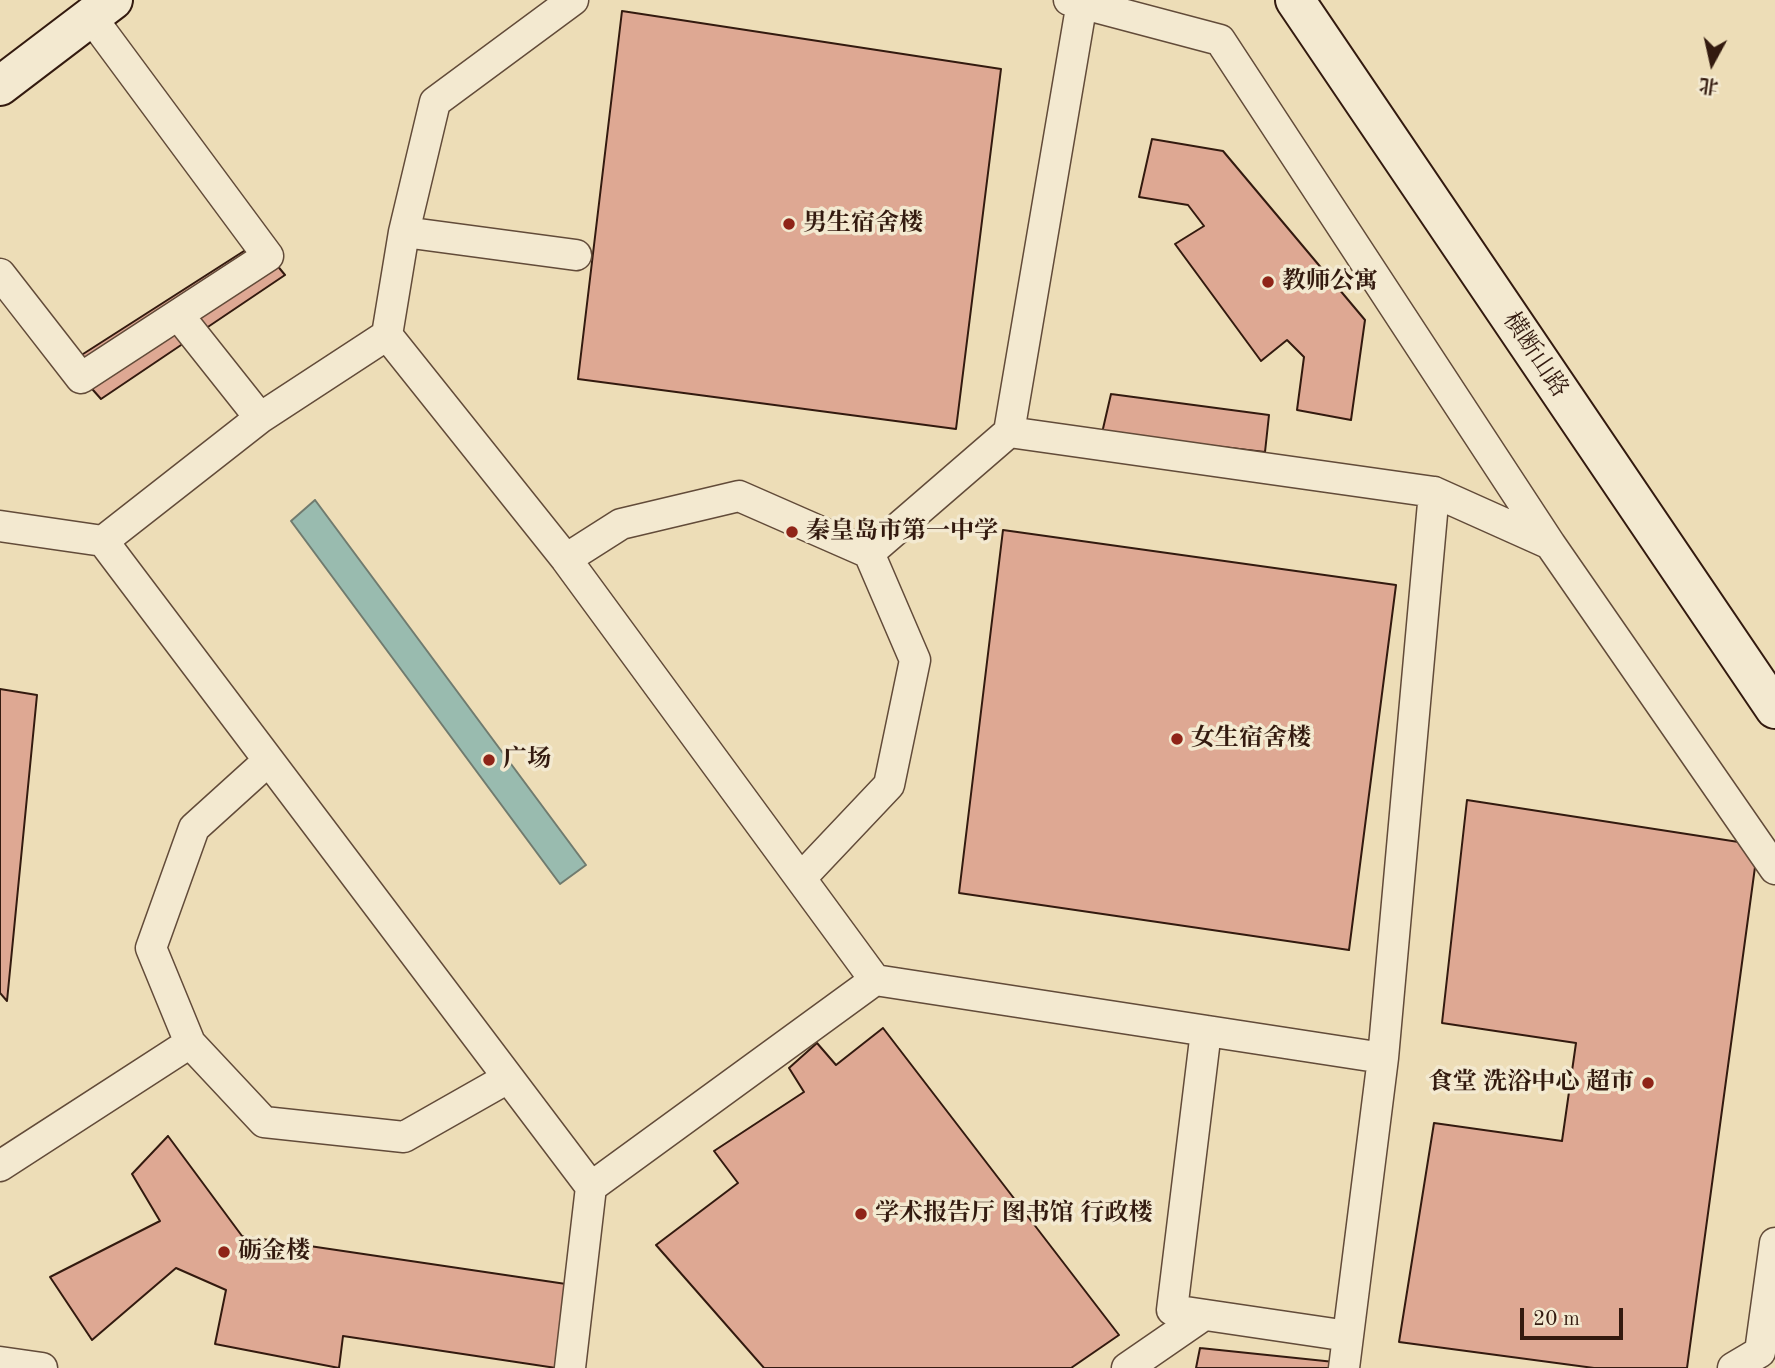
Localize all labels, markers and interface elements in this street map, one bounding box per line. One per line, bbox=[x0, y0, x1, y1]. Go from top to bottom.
north arrow bbox=[1677, 28, 1747, 98]
text: 北 bbox=[1698, 74, 1720, 95]
place label: 男生宿舍楼 bbox=[803, 210, 923, 238]
marker: 男生宿舍楼 bbox=[781, 216, 797, 232]
place label: 教师公寓 bbox=[1282, 268, 1378, 296]
marker: 教师公寓 bbox=[1260, 274, 1276, 290]
street label: 横断山路 bbox=[1496, 307, 1574, 403]
place label: 秦皇岛市第一中学 bbox=[806, 518, 998, 546]
marker: 秦皇岛市第一中学 bbox=[784, 524, 800, 540]
place label: 女生宿舍楼 bbox=[1191, 725, 1311, 753]
marker: 女生宿舍楼 bbox=[1169, 731, 1185, 747]
place label: 广场 bbox=[503, 746, 551, 774]
marker: 广场 bbox=[481, 752, 497, 768]
place label: 食堂 洗浴中心 超市 bbox=[1429, 1069, 1634, 1097]
marker: 食堂 洗浴中心 超市 bbox=[1640, 1075, 1656, 1091]
place label: 学术报告厅 图书馆 行政楼 bbox=[875, 1200, 1152, 1228]
marker: 学术报告厅 图书馆 行政楼 bbox=[853, 1206, 869, 1222]
place label: 砺金楼 bbox=[238, 1238, 310, 1266]
marker: 砺金楼 bbox=[216, 1244, 232, 1260]
scale bar bbox=[1523, 1294, 1626, 1338]
text: 20 m bbox=[1533, 1309, 1580, 1330]

